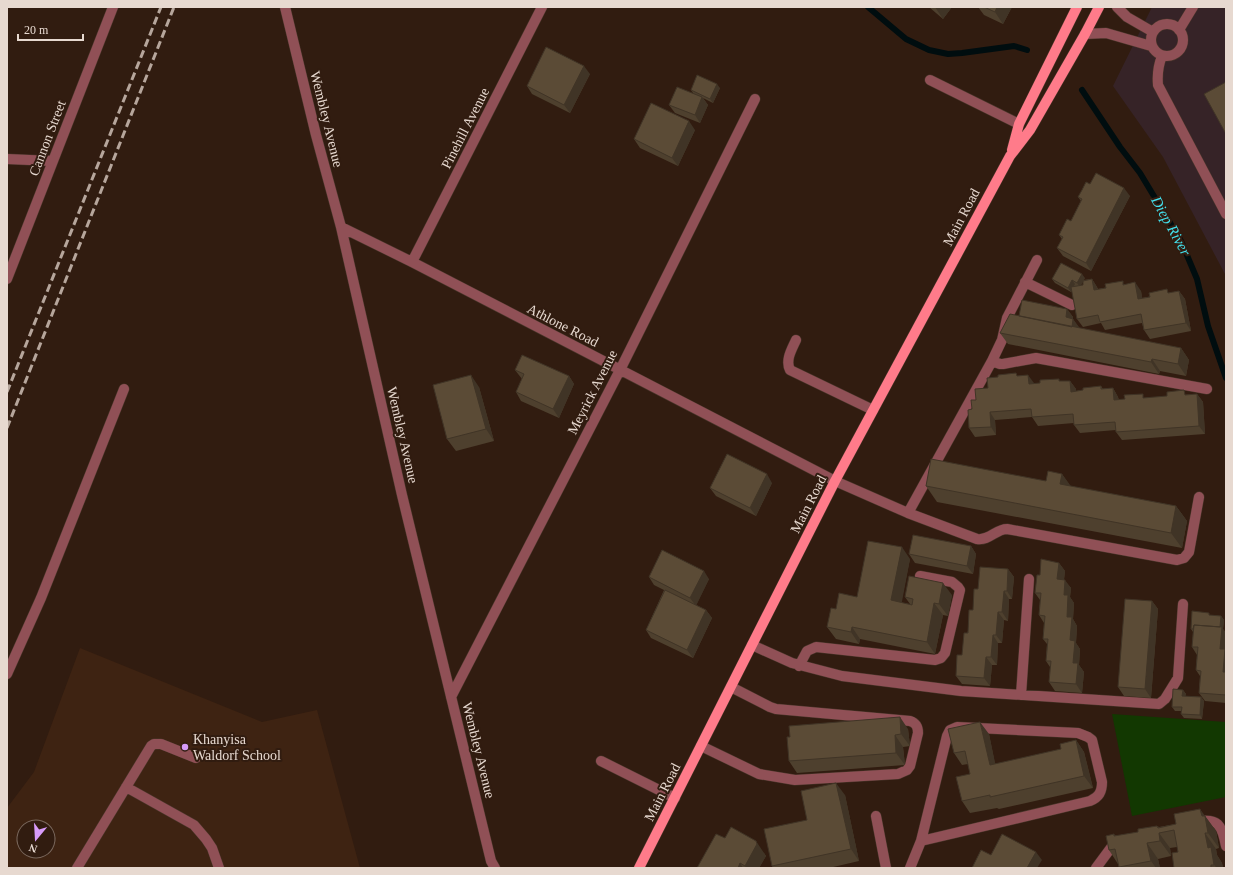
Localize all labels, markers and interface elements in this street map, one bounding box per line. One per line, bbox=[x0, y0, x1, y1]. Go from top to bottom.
scale bar bbox=[18, 16, 83, 42]
text: 20 m bbox=[24, 23, 49, 37]
street label: Wembley Avenue bbox=[307, 70, 346, 169]
street label: Pinehill Avenue bbox=[439, 85, 492, 171]
street label: Cannon Street bbox=[26, 98, 69, 178]
street label: Main Road bbox=[940, 186, 983, 248]
water label: Diep River bbox=[1148, 193, 1194, 259]
street label: Athlone Road bbox=[525, 301, 601, 350]
street label: Meyrick Avenue bbox=[565, 348, 620, 437]
street label: Wembley Avenue bbox=[384, 385, 421, 485]
street label: Main Road bbox=[788, 473, 829, 536]
street label: Wembley Avenue bbox=[459, 701, 498, 800]
place label: Khanyisa Waldorf School bbox=[193, 732, 281, 763]
marker: Khanyisa Waldorf School bbox=[180, 742, 190, 752]
street label: Main Road bbox=[642, 761, 683, 824]
north arrow bbox=[16, 819, 56, 859]
text: N bbox=[27, 842, 39, 855]

